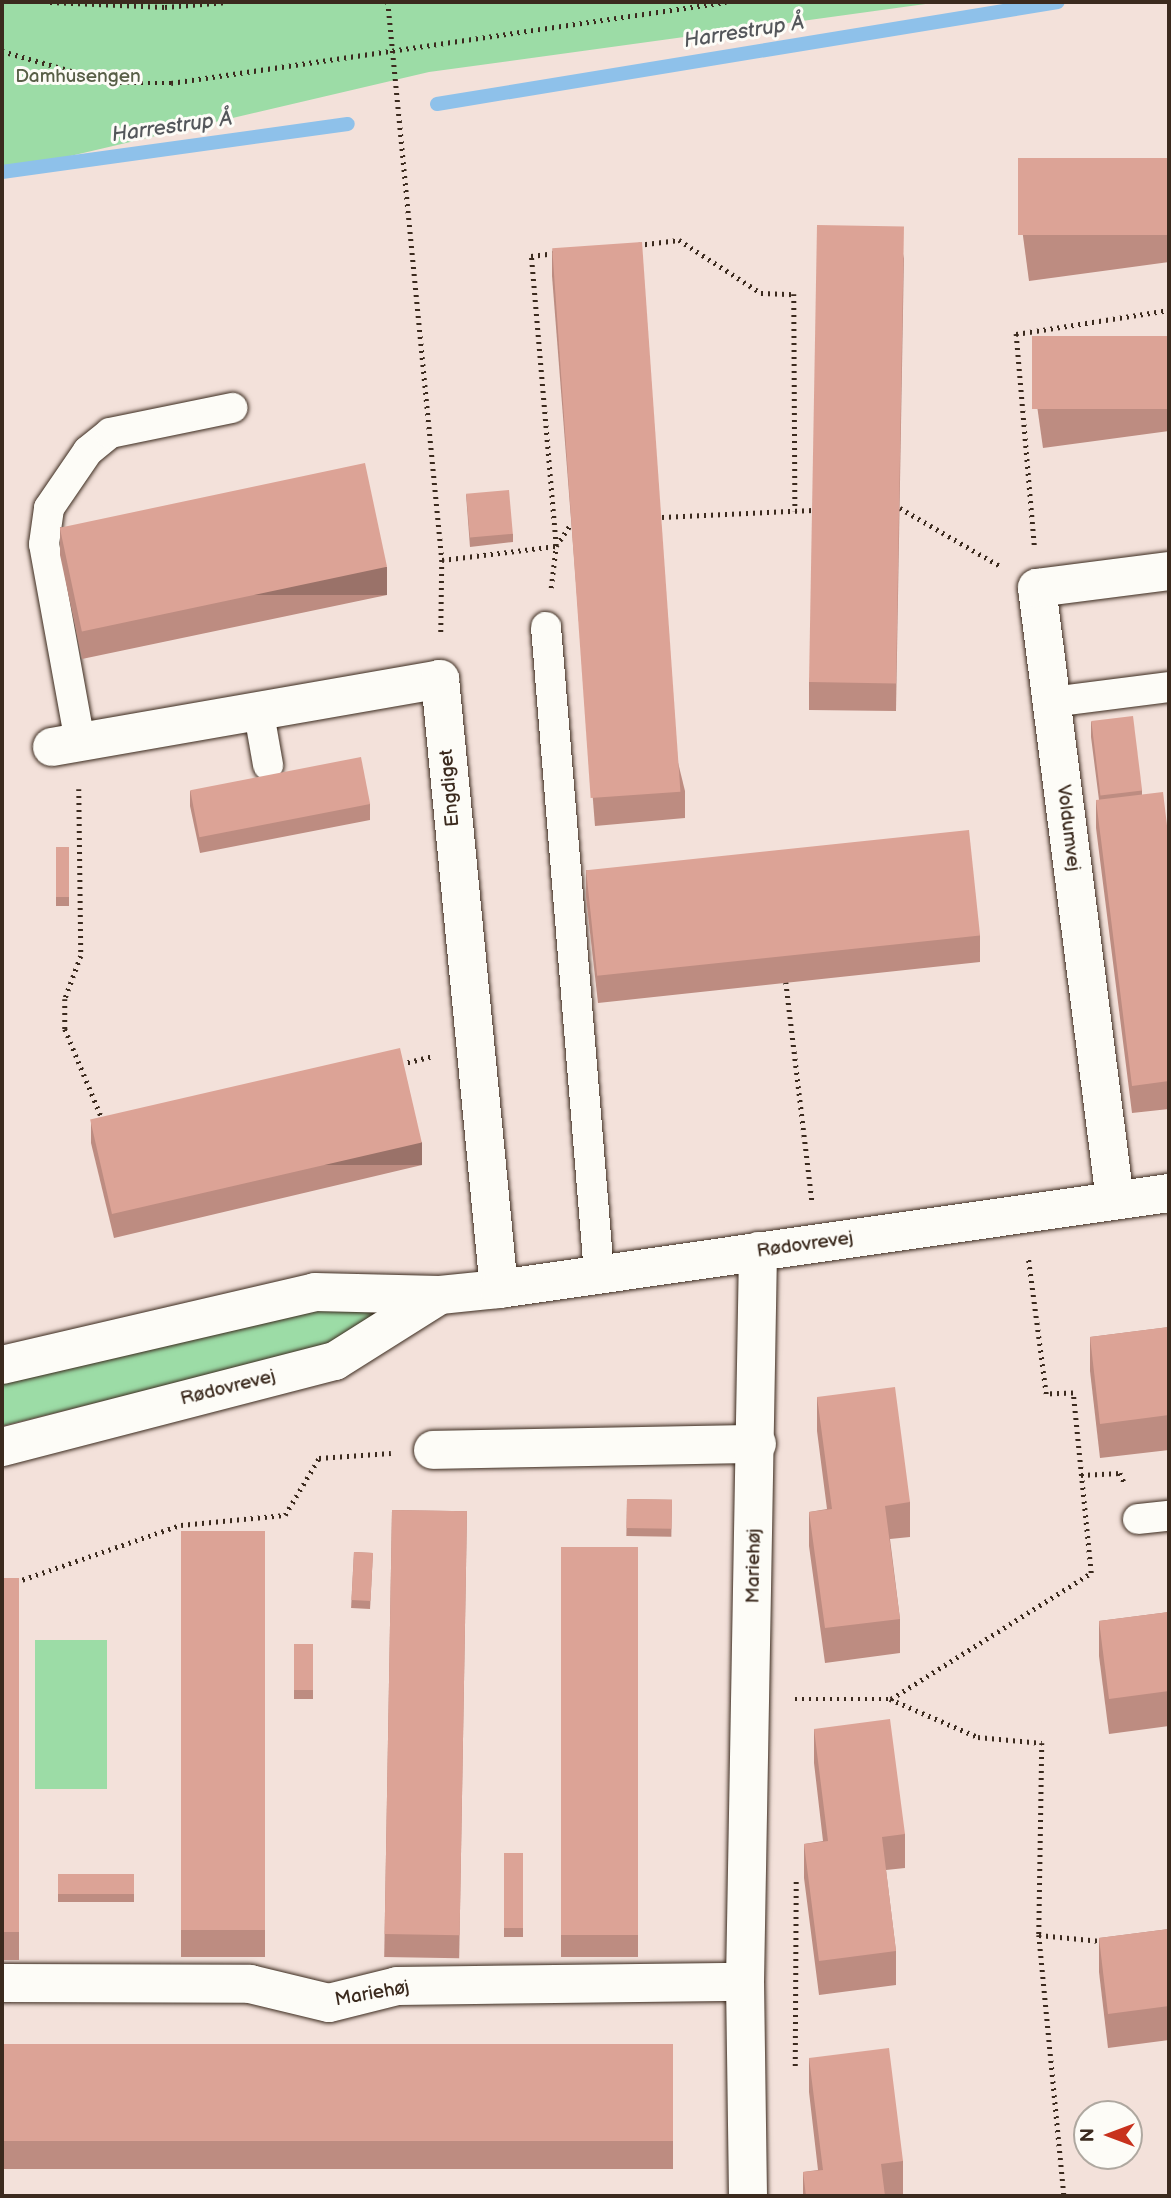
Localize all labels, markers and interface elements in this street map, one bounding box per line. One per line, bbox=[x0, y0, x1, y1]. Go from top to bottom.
water label: Harrestrup Å bbox=[682, 10, 806, 54]
park label: Damhusengen bbox=[15, 66, 141, 88]
water label: Harrestrup Å bbox=[110, 106, 234, 148]
street label: Engdiget bbox=[435, 748, 465, 828]
street label: Voldumvej bbox=[1051, 783, 1085, 873]
street label: Rødovrevej bbox=[755, 1227, 855, 1263]
street label: Rødovrevej bbox=[178, 1365, 278, 1411]
street label: Mariehøj bbox=[742, 1528, 766, 1604]
street label: Mariehøj bbox=[333, 1976, 411, 2012]
north arrow bbox=[1073, 2100, 1143, 2170]
text: N bbox=[1077, 2128, 1100, 2142]

